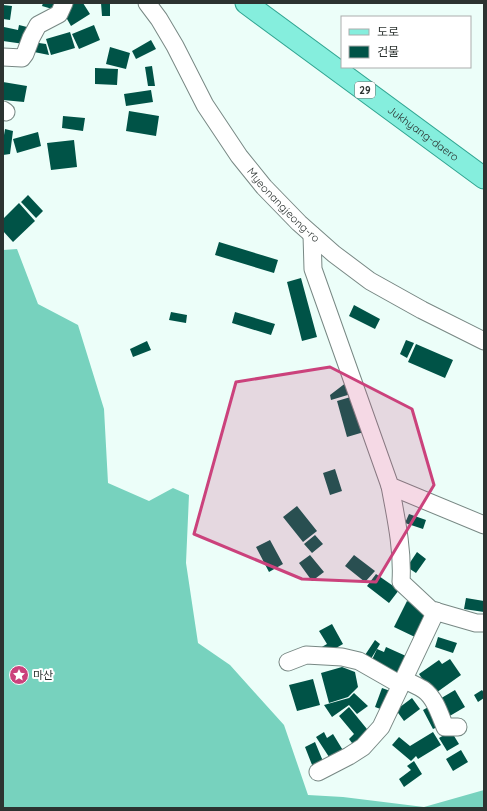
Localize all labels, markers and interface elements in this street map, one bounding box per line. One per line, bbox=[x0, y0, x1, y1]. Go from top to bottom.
legend bbox=[341, 16, 471, 68]
text: 도로 bbox=[377, 24, 399, 39]
text: 건물 bbox=[377, 44, 399, 59]
road number: 29 bbox=[355, 82, 375, 98]
street label: Jukhyang-daero bbox=[385, 102, 462, 164]
street label: Myeonangjeong-ro bbox=[244, 165, 323, 245]
place icon: 마산 bbox=[8, 664, 30, 686]
place label: 마산 bbox=[33, 668, 53, 682]

